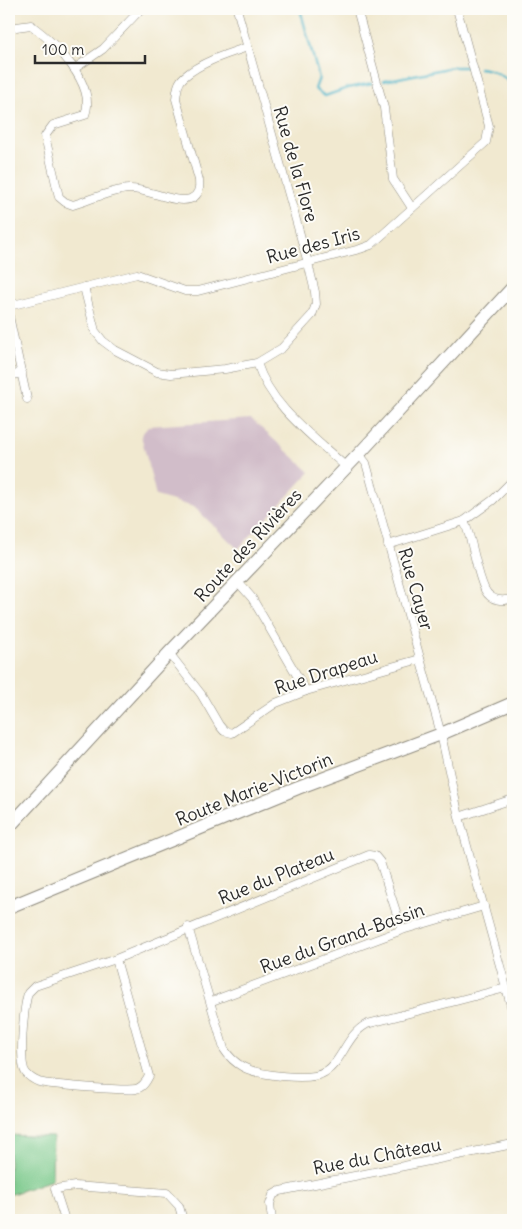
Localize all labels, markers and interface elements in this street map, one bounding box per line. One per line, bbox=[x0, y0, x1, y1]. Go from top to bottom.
scale bar bbox=[35, 32, 145, 64]
text: 100 m bbox=[42, 40, 84, 59]
street label: Rue de la Flore bbox=[268, 103, 324, 225]
street label: Rue des Iris bbox=[264, 222, 362, 268]
street label: Route des Rivières bbox=[189, 483, 307, 607]
street label: Rue Cayer bbox=[393, 545, 439, 634]
street label: Rue Drapeau bbox=[272, 645, 380, 699]
street label: Route Marie-Victorin bbox=[172, 747, 336, 831]
street label: Rue du Plateau bbox=[215, 842, 337, 910]
street label: Rue du Grand-Bassin bbox=[257, 898, 427, 978]
street label: Rue du Château bbox=[311, 1132, 443, 1180]

